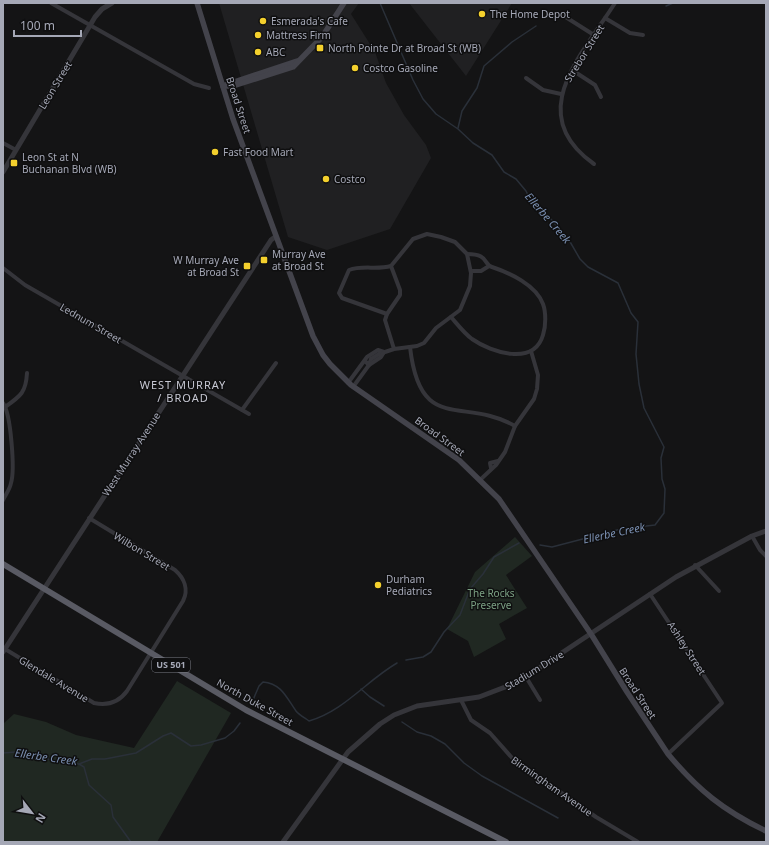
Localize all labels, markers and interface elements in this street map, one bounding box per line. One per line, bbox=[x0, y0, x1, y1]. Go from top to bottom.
place label: The Home Depot bbox=[490, 7, 570, 21]
marker: The Home Depot bbox=[477, 9, 487, 19]
scale bar bbox=[14, 12, 81, 38]
place label: Esmerada's Cafe bbox=[271, 14, 348, 28]
marker: Esmerada's Cafe bbox=[258, 16, 268, 26]
text: 100 m bbox=[20, 17, 55, 34]
street label: Strebor Street bbox=[561, 21, 608, 84]
place label: Mattress Firm bbox=[266, 28, 331, 42]
marker: Mattress Firm bbox=[253, 30, 263, 40]
place label: North Pointe Dr at Broad St (WB) bbox=[328, 41, 481, 55]
marker: North Pointe Dr at Broad St (WB) bbox=[315, 43, 325, 53]
place label: ABC bbox=[266, 45, 286, 59]
marker: ABC bbox=[253, 47, 263, 57]
street label: Leon Street bbox=[35, 58, 75, 112]
place label: Costco Gasoline bbox=[363, 61, 438, 75]
marker: Costco Gasoline bbox=[350, 63, 360, 73]
street label: Broad Street bbox=[223, 75, 255, 135]
place label: Fast Food Mart bbox=[223, 145, 294, 159]
marker: Fast Food Mart bbox=[210, 147, 220, 157]
place label: Leon St at N Buchanan Blvd (WB) bbox=[22, 150, 117, 176]
marker: Leon St at N Buchanan Blvd (WB) bbox=[9, 158, 19, 168]
place label: Costco bbox=[334, 172, 366, 186]
marker: Costco bbox=[321, 174, 331, 184]
water label: Ellerbe Creek bbox=[522, 189, 575, 247]
place label: Murray Ave at Broad St bbox=[272, 247, 326, 273]
place label: W Murray Ave at Broad St bbox=[173, 253, 239, 279]
marker: Murray Ave at Broad St bbox=[259, 255, 269, 265]
marker: W Murray Ave at Broad St bbox=[242, 261, 252, 271]
street label: Lednum Street bbox=[58, 300, 125, 347]
district label: WEST MURRAY / BROAD bbox=[140, 377, 226, 405]
street label: West Murray Avenue bbox=[99, 409, 164, 499]
street label: Broad Street bbox=[412, 413, 468, 459]
water label: Ellerbe Creek bbox=[582, 519, 647, 546]
street label: Wilbon Street bbox=[111, 529, 173, 574]
place label: Durham Pediatrics bbox=[386, 572, 432, 598]
marker: Durham Pediatrics bbox=[373, 580, 383, 590]
park label: The Rocks Preserve bbox=[467, 586, 515, 612]
street label: Ashley Street bbox=[665, 619, 710, 678]
street label: Stadium Drive bbox=[502, 647, 566, 693]
street label: Glendale Avenue bbox=[16, 653, 92, 706]
road number: US 501 bbox=[152, 658, 190, 672]
street label: Broad Street bbox=[616, 665, 660, 722]
street label: North Duke Street bbox=[214, 675, 296, 729]
water label: Ellerbe Creek bbox=[14, 745, 79, 768]
street label: Birmingham Avenue bbox=[509, 753, 596, 820]
north arrow bbox=[12, 793, 52, 833]
text: N bbox=[32, 811, 50, 826]

